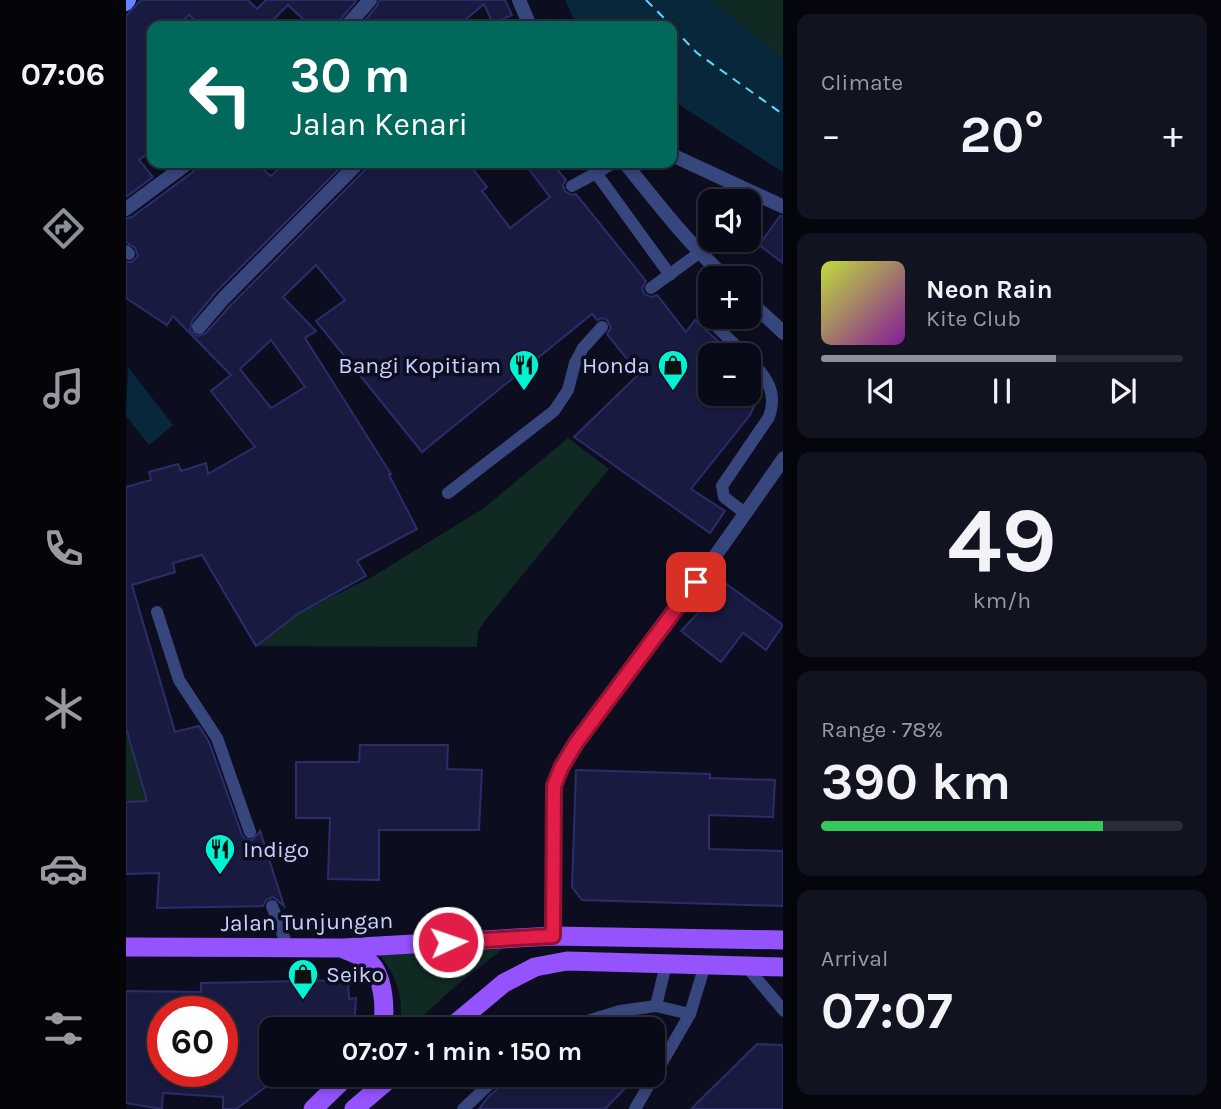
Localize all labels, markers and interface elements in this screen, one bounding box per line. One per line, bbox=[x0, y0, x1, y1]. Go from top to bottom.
text: 30 m bbox=[290, 47, 410, 104]
icon: left bbox=[175, 49, 266, 140]
text: 07:06 bbox=[21, 56, 105, 93]
text: Climate bbox=[821, 69, 903, 96]
text: 20° bbox=[960, 104, 1044, 165]
text: Jalan Kenari bbox=[290, 106, 468, 143]
text: − bbox=[821, 113, 841, 158]
text: + bbox=[1163, 113, 1183, 158]
map controls bbox=[698, 189, 761, 406]
button: sound bbox=[698, 189, 761, 252]
icon: directions bbox=[39, 204, 88, 253]
button: + bbox=[698, 266, 761, 329]
text: Neon Rain bbox=[926, 274, 1053, 305]
text: Kite Club bbox=[926, 305, 1021, 332]
button: − bbox=[698, 343, 761, 406]
restaurant icon: Bangi Kopitiam bbox=[507, 348, 541, 392]
shop icon: Honda bbox=[656, 348, 690, 392]
place label: Bangi Kopitiam bbox=[338, 352, 501, 379]
place label: Honda bbox=[582, 352, 650, 379]
icon: music bbox=[39, 364, 88, 413]
icon: previous bbox=[862, 372, 900, 410]
icon: pause bbox=[983, 372, 1021, 410]
icon: next bbox=[1104, 372, 1142, 410]
text: 49 bbox=[947, 488, 1057, 594]
icon: phone bbox=[39, 524, 88, 573]
pin bbox=[666, 552, 726, 612]
icon: arrive bbox=[677, 563, 715, 601]
text: km/h bbox=[973, 587, 1031, 614]
icon: climate bbox=[39, 684, 88, 733]
text: Range · 78% bbox=[821, 716, 943, 743]
text: 390 km bbox=[821, 751, 1011, 812]
restaurant icon: Indigo bbox=[203, 832, 237, 876]
place label: Indigo bbox=[243, 836, 309, 863]
icon: car bbox=[39, 844, 88, 893]
position arrow bbox=[411, 905, 485, 979]
street label: Jalan Tunjungan bbox=[220, 907, 394, 937]
text: Arrival bbox=[821, 945, 888, 972]
shop icon: Seiko bbox=[286, 957, 320, 1001]
place label: Seiko bbox=[326, 961, 384, 988]
text: 07:07 bbox=[821, 980, 953, 1041]
speed limit sign: 60 bbox=[147, 996, 238, 1087]
icon: filters bbox=[39, 1004, 88, 1053]
text: 07:07 · 1 min · 150 m bbox=[342, 1036, 582, 1067]

